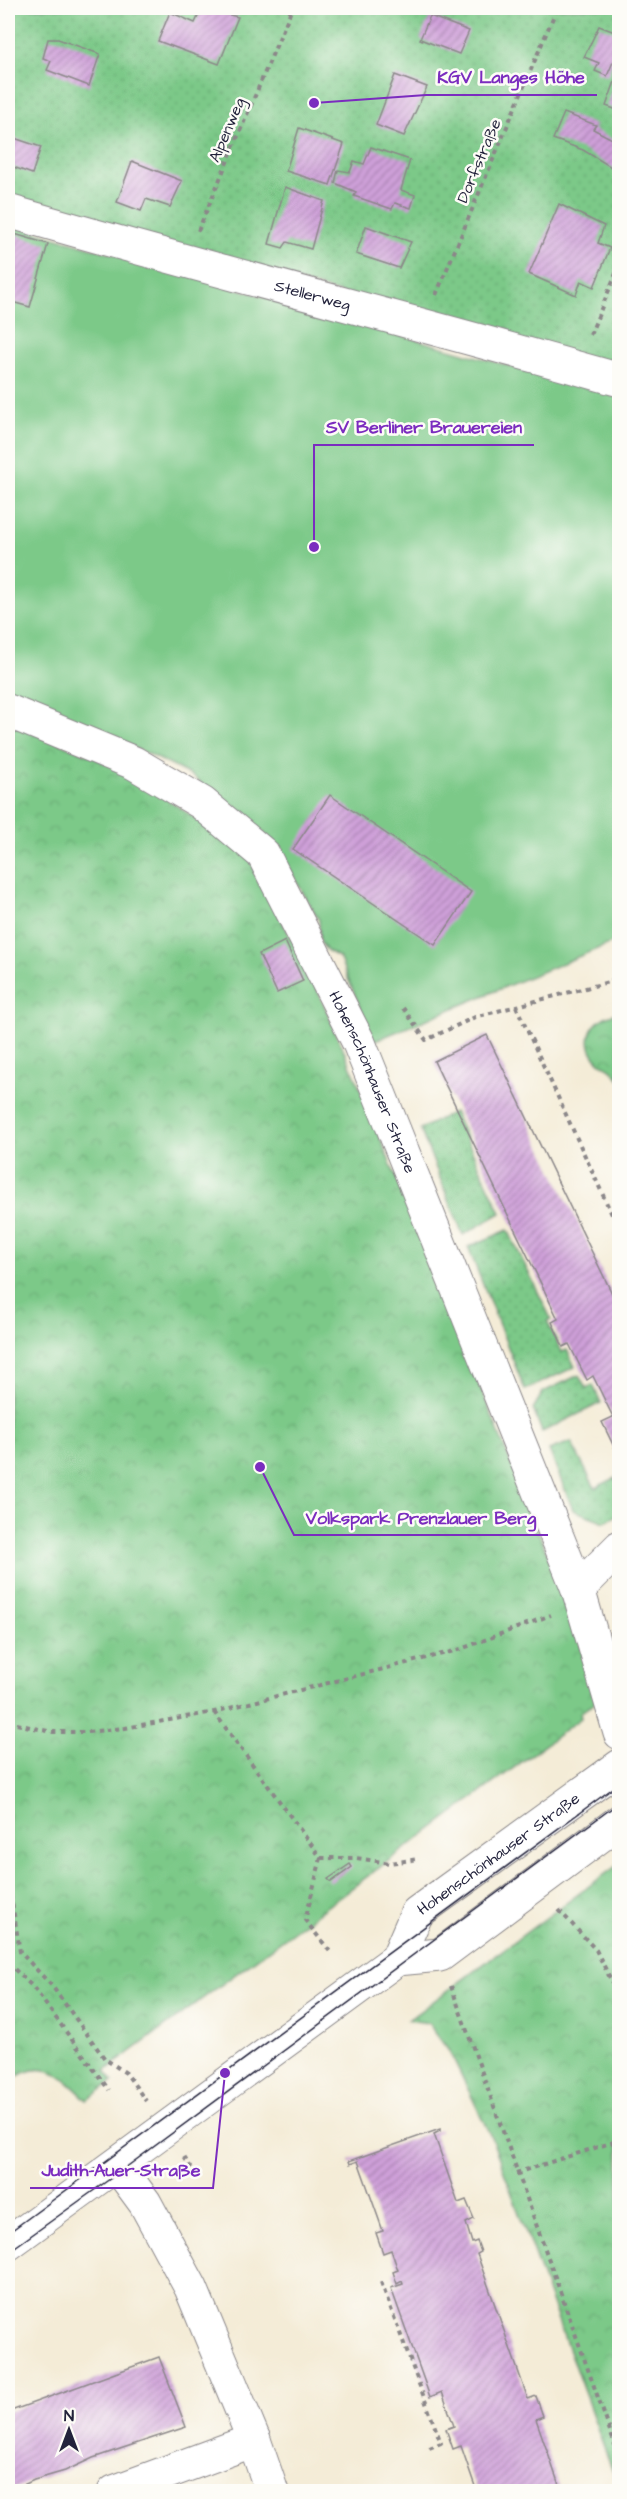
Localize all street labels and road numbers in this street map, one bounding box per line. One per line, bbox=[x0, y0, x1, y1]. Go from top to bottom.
street label: Alpenweg bbox=[204, 94, 251, 166]
street label: Dorfstraße bbox=[451, 115, 507, 206]
street label: Stellerweg bbox=[272, 275, 353, 317]
street label: Hohenschönhauser Straße bbox=[323, 987, 421, 1177]
street label: Hohenschönhauser Straße bbox=[413, 1787, 585, 1920]

